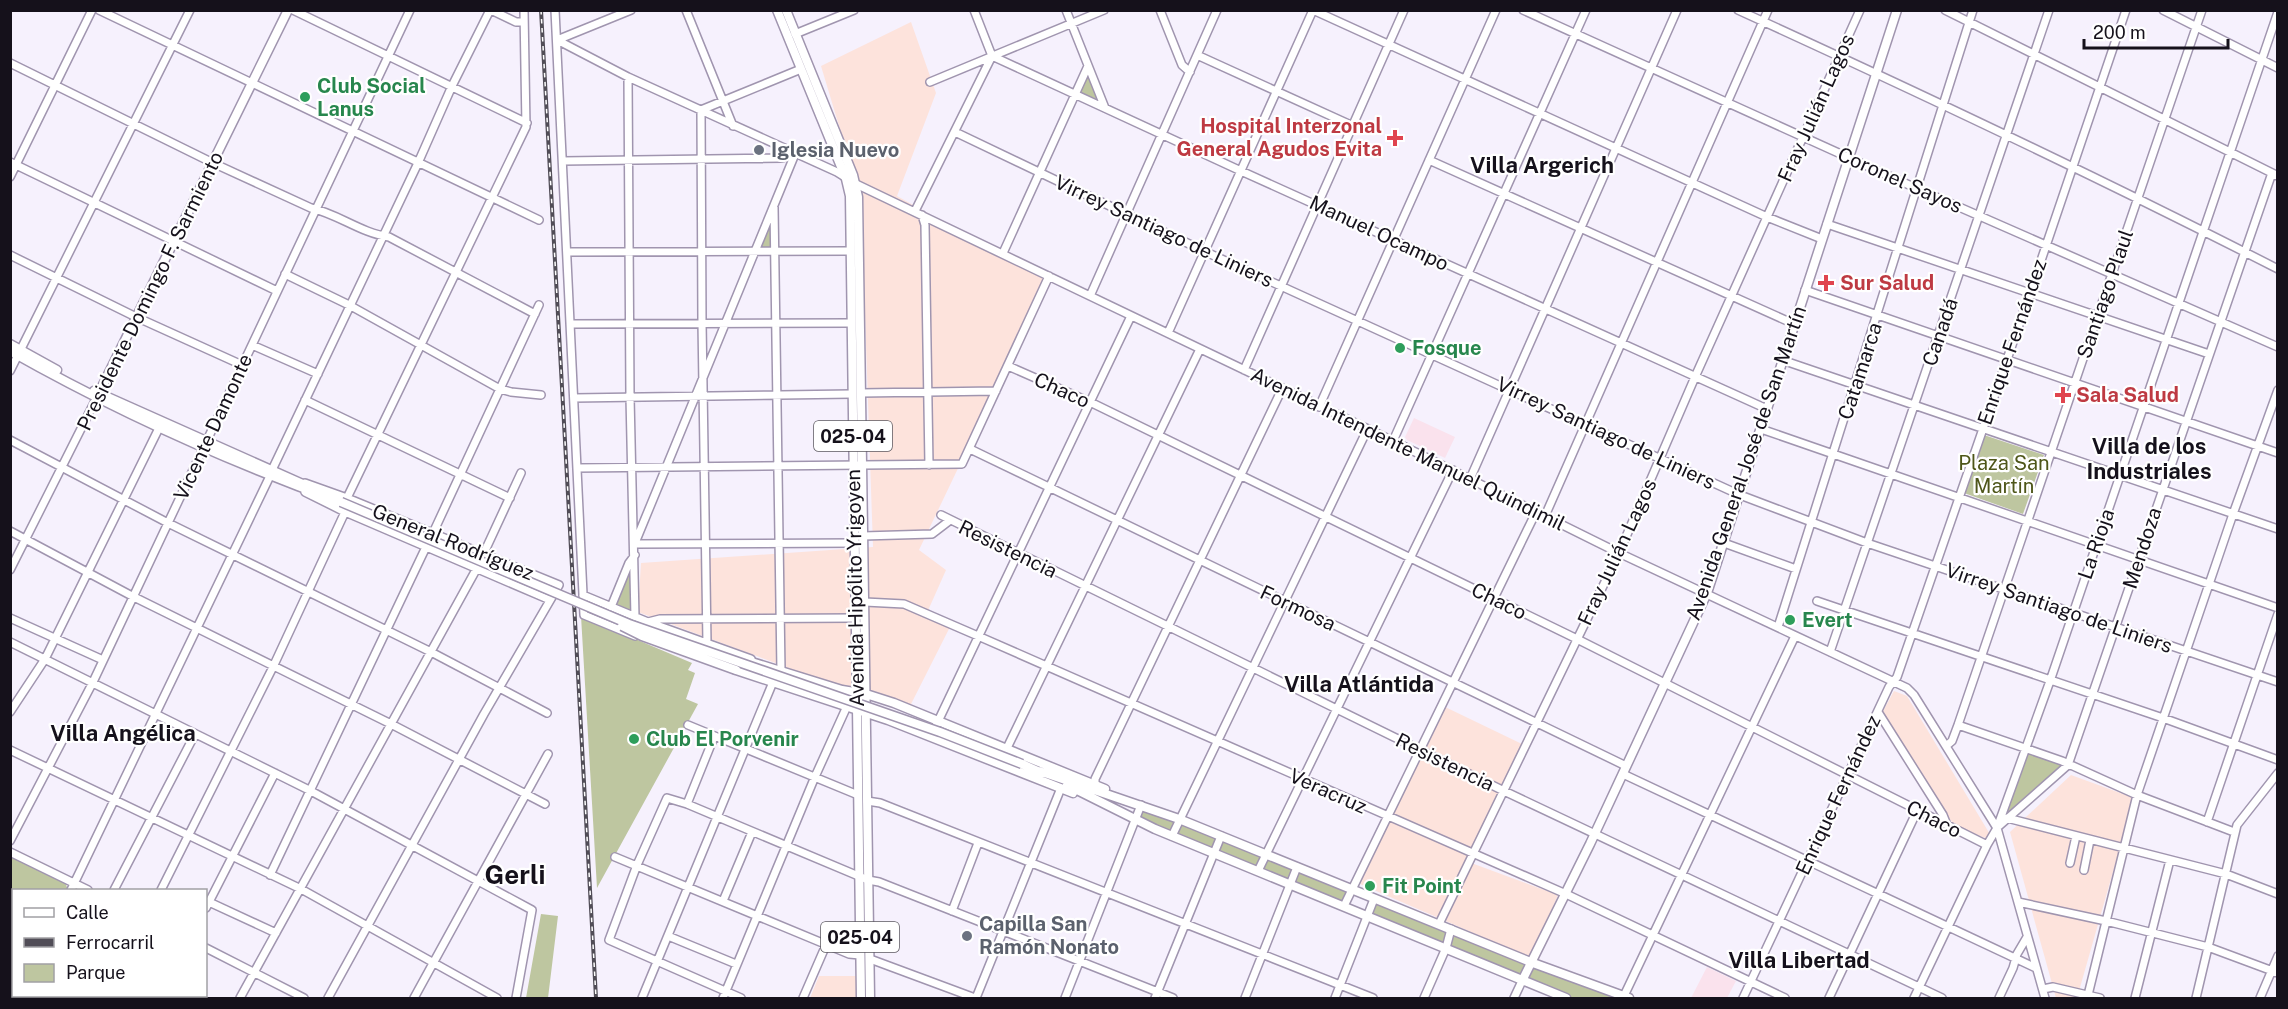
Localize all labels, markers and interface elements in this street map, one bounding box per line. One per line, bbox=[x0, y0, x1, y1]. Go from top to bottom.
scale bar bbox=[2084, 12, 2228, 50]
text: 200 m bbox=[2093, 22, 2146, 43]
street label: Fray Julián Lagos bbox=[1773, 30, 1859, 186]
place label: Club Social Lanus bbox=[317, 74, 426, 121]
marker: Club Social Lanus bbox=[298, 90, 312, 104]
place label: Hospital Interzonal General Agudos Evita bbox=[1177, 114, 1382, 161]
marker: Hospital Interzonal General Agudos Evita bbox=[1386, 129, 1404, 147]
place label: Iglesia Nuevo bbox=[771, 138, 899, 162]
street label: Coronel Sayos bbox=[1834, 142, 1966, 218]
marker: Iglesia Nuevo bbox=[752, 143, 766, 157]
street label: Presidente Domingo F. Sarmiento bbox=[72, 148, 228, 434]
district label: Villa Argerich bbox=[1470, 152, 1614, 178]
street label: Virrey Santiago de Liniers bbox=[1051, 170, 1277, 292]
street label: Manuel Ocampo bbox=[1306, 190, 1452, 276]
street label: Santiago Plaul bbox=[2072, 226, 2138, 362]
street label: Enrique Fernández bbox=[1972, 256, 2052, 428]
place label: Sur Salud bbox=[1840, 271, 1934, 295]
marker: Sur Salud bbox=[1817, 274, 1835, 292]
street label: Canadá bbox=[1917, 295, 1963, 369]
street label: Avenida General José de San Martín bbox=[1681, 303, 1811, 623]
street label: Catamarca bbox=[1833, 319, 1887, 423]
place label: Fosque bbox=[1412, 336, 1481, 360]
marker: Fosque bbox=[1393, 341, 1407, 355]
street label: Vicente Damonte bbox=[169, 350, 257, 504]
street label: Avenida Intendente Manuel Quindimil bbox=[1247, 362, 1569, 536]
street label: Chaco bbox=[1030, 367, 1094, 413]
street label: Virrey Santiago de Liniers bbox=[1493, 372, 1719, 494]
place label: Sala Salud bbox=[2076, 383, 2179, 407]
marker: Sala Salud bbox=[2054, 386, 2072, 404]
road number: 025-04 bbox=[814, 421, 892, 451]
district label: Villa de los Industriales bbox=[2086, 433, 2212, 484]
park label: Plaza San Martín bbox=[1958, 451, 2050, 498]
street label: Avenida Hipólito Yrigoyen bbox=[841, 469, 869, 707]
street label: Fray Julián Lagos bbox=[1572, 475, 1662, 629]
street label: General Rodríguez bbox=[369, 499, 537, 585]
street label: Mendoza bbox=[2118, 504, 2166, 592]
street label: La Rioja bbox=[2073, 506, 2119, 582]
street label: Resistencia bbox=[955, 515, 1061, 583]
street label: Virrey Santiago de Liniers bbox=[1942, 558, 2176, 658]
street label: Chaco bbox=[1467, 577, 1531, 625]
street label: Formosa bbox=[1256, 580, 1340, 636]
place label: Evert bbox=[1802, 608, 1853, 632]
marker: Evert bbox=[1783, 613, 1797, 627]
district label: Villa Atlántida bbox=[1284, 671, 1434, 697]
street label: Enrique Fernández bbox=[1790, 711, 1886, 879]
district label: Villa Angélica bbox=[50, 720, 196, 746]
place label: Club El Porvenir bbox=[646, 727, 799, 751]
street label: Resistencia bbox=[1392, 728, 1498, 796]
marker: Club El Porvenir bbox=[627, 732, 641, 746]
street label: Veracruz bbox=[1286, 763, 1370, 819]
street label: Chaco bbox=[1903, 795, 1965, 843]
district label: Gerli bbox=[485, 859, 545, 890]
place label: Fit Point bbox=[1382, 874, 1462, 898]
marker: Fit Point bbox=[1363, 879, 1377, 893]
legend bbox=[12, 889, 207, 997]
text: Calle bbox=[66, 902, 109, 923]
place label: Capilla San Ramón Nonato bbox=[979, 912, 1119, 959]
road number: 025-04 bbox=[821, 922, 899, 952]
marker: Capilla San Ramón Nonato bbox=[960, 929, 974, 943]
text: Ferrocarril bbox=[66, 932, 154, 953]
district label: Villa Libertad bbox=[1728, 947, 1870, 973]
text: Parque bbox=[66, 962, 126, 983]

